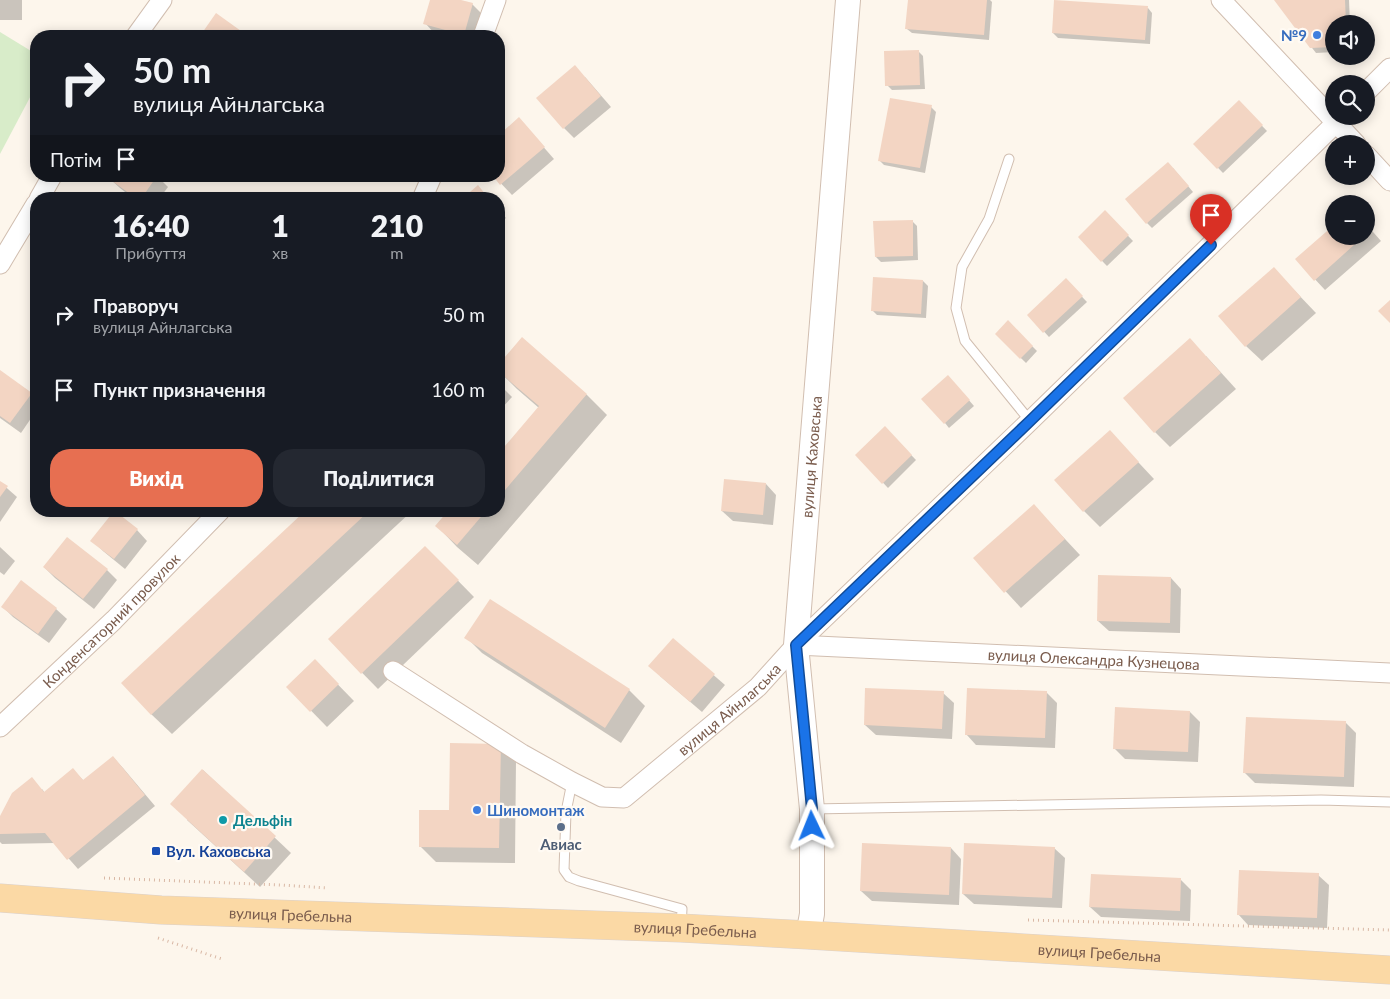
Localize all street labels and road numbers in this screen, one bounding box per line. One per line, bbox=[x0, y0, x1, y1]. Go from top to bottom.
street label: вулиця Каховська bbox=[797, 395, 825, 518]
street label: Конденсаторний провулок bbox=[39, 549, 183, 691]
street label: вулиця Олександра Кузнецова bbox=[987, 645, 1200, 673]
street label: вулиця Айнлагська bbox=[674, 659, 784, 759]
street label: вулиця Гребельна bbox=[229, 903, 352, 926]
street label: вулиця Гребельна bbox=[633, 917, 757, 941]
street label: вулиця Гребельна bbox=[1037, 940, 1162, 965]

